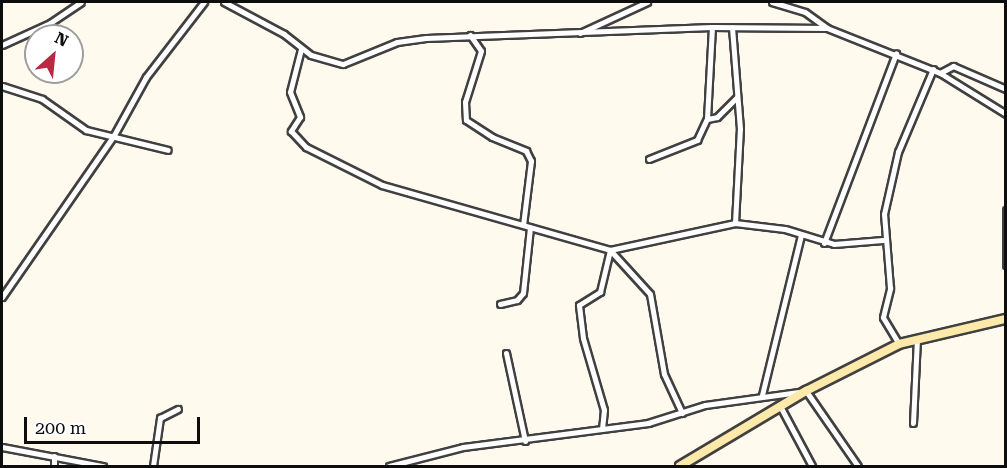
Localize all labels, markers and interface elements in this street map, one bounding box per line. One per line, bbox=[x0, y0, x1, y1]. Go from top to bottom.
north arrow bbox=[24, 24, 84, 84]
text: N bbox=[52, 28, 71, 51]
scale bar bbox=[27, 405, 202, 443]
text: 200 m bbox=[35, 417, 86, 438]

